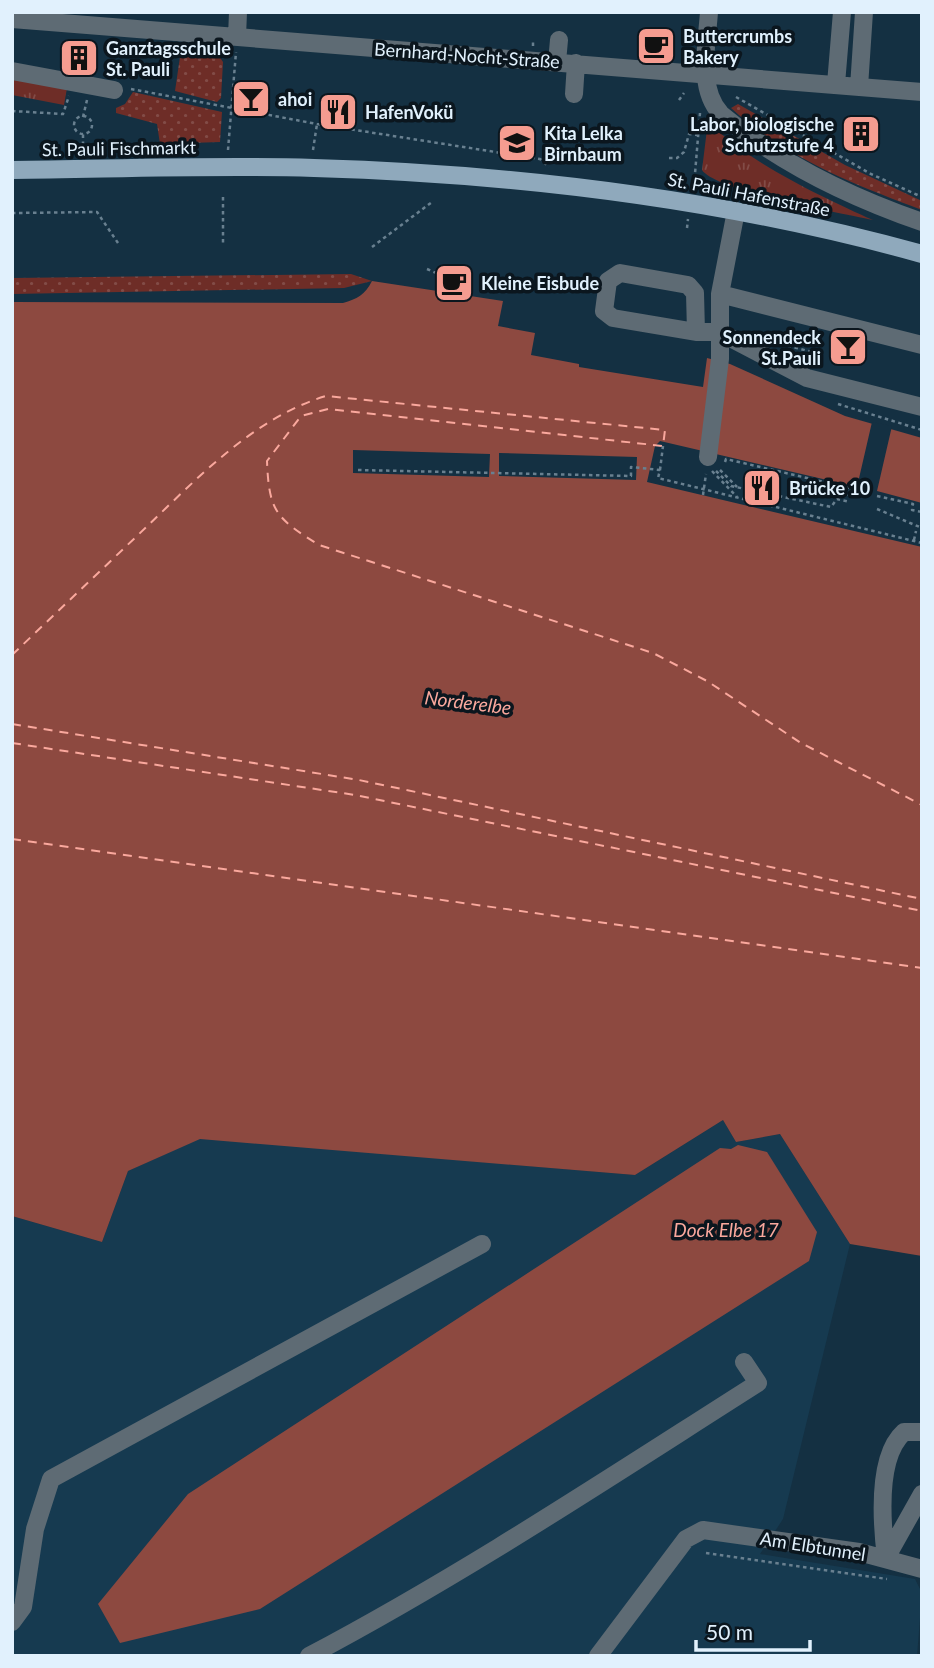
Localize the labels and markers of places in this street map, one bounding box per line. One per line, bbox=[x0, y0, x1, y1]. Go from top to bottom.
cafe icon: Buttercrumbs Bakery bbox=[635, 25, 677, 67]
place label: Buttercrumbs Bakery bbox=[683, 25, 792, 68]
building icon: Ganztagsschule St. Pauli bbox=[58, 37, 100, 79]
place label: Ganztagsschule St. Pauli bbox=[106, 37, 231, 80]
bar icon: ahoi bbox=[230, 78, 272, 120]
place label: ahoi bbox=[278, 88, 312, 110]
restaurant icon: HafenVokü bbox=[317, 91, 359, 133]
place label: HafenVokü bbox=[365, 101, 454, 123]
place label: Labor, biologische Schutzstufe 4 bbox=[690, 113, 834, 156]
building icon: Labor, biologische Schutzstufe 4 bbox=[840, 113, 882, 155]
school or university icon: Kita Lelka Birnbaum bbox=[496, 122, 538, 164]
place label: Kita Lelka Birnbaum bbox=[544, 122, 623, 165]
cafe icon: Kleine Eisbude bbox=[433, 262, 475, 304]
place label: Kleine Eisbude bbox=[481, 272, 600, 294]
place label: Sonnendeck St.Pauli bbox=[723, 326, 821, 369]
bar icon: Sonnendeck St.Pauli bbox=[827, 326, 869, 368]
restaurant icon: Brücke 10 bbox=[741, 467, 783, 509]
place label: Brücke 10 bbox=[789, 477, 870, 499]

